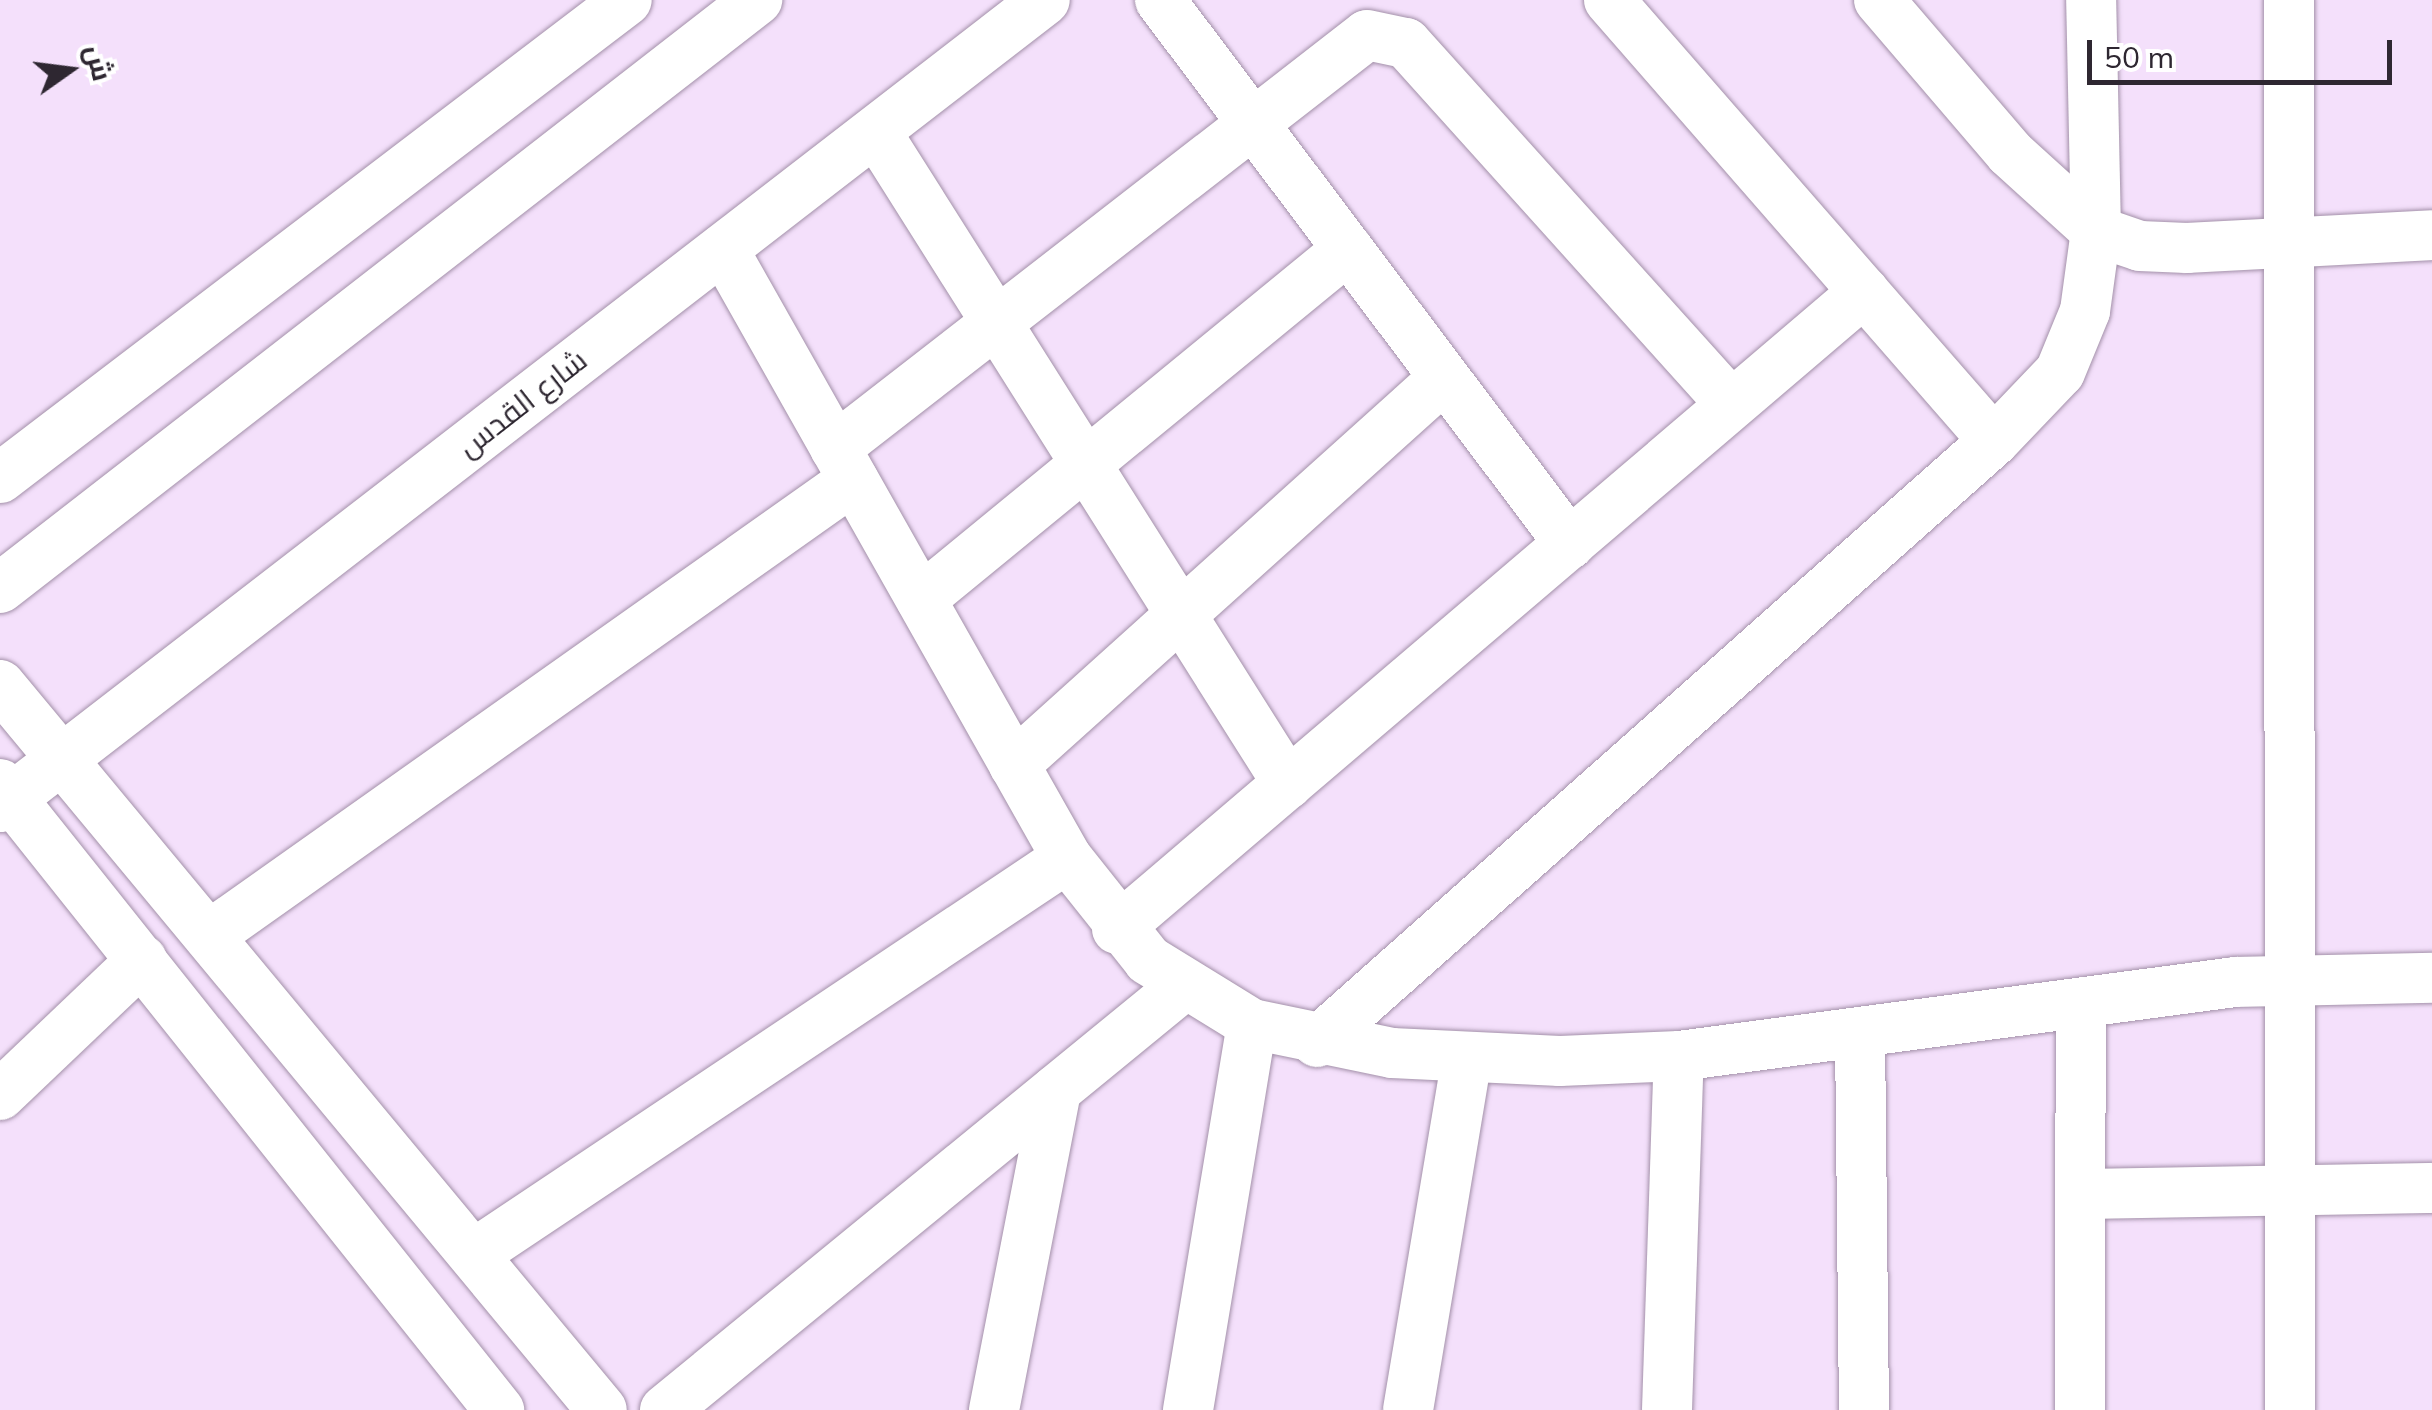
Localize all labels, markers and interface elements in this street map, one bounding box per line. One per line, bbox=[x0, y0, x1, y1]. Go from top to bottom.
north arrow bbox=[20, 20, 120, 120]
scale bar bbox=[2092, 20, 2397, 82]
text: 50 m bbox=[2104, 38, 2174, 76]
text: ش bbox=[78, 41, 121, 84]
street label: شارع القدس bbox=[450, 341, 594, 465]

